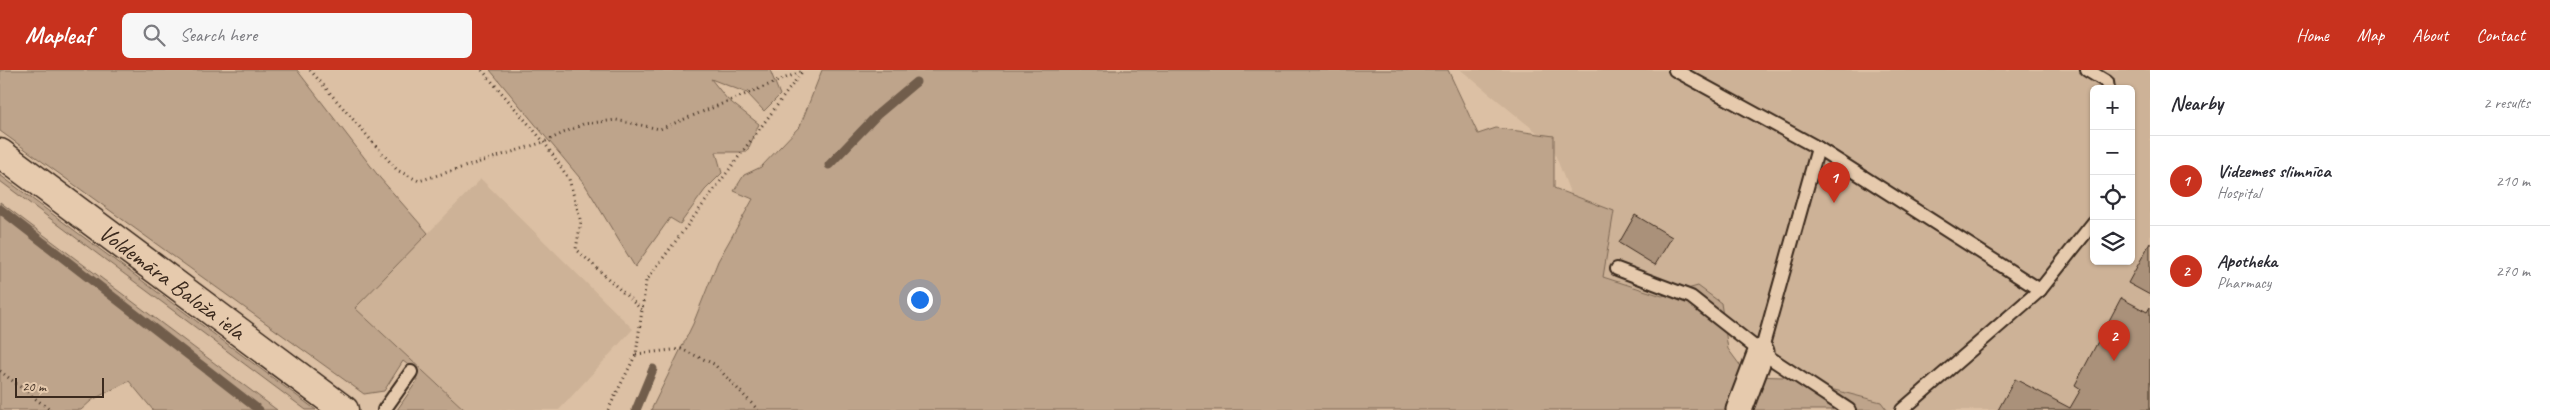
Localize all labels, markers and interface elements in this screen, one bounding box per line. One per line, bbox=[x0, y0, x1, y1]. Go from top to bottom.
search box bbox=[122, 13, 472, 58]
text: Mapleaf bbox=[25, 20, 92, 50]
icon: search bbox=[140, 21, 168, 49]
text: Search here bbox=[180, 23, 257, 47]
text: Home bbox=[2296, 24, 2329, 46]
text: Map bbox=[2357, 24, 2384, 46]
text: About bbox=[2412, 24, 2448, 46]
text: Contact bbox=[2476, 24, 2525, 46]
map controls bbox=[2090, 85, 2135, 265]
button: + bbox=[2090, 85, 2135, 130]
text: Nearby bbox=[2170, 90, 2223, 116]
text: 2 results bbox=[2483, 93, 2530, 113]
button: − bbox=[2090, 130, 2135, 175]
text: Vidzemes slimnīca bbox=[2217, 159, 2331, 183]
pin: 1 bbox=[1818, 162, 1850, 203]
text: 1 bbox=[2182, 171, 2190, 191]
text: 210 m bbox=[2496, 171, 2530, 191]
button: locate bbox=[2090, 175, 2135, 220]
text: Hospital bbox=[2217, 183, 2261, 203]
street label: Voldemāra Baloža iela bbox=[93, 217, 253, 347]
button: layers bbox=[2090, 220, 2135, 265]
text: Apotheka bbox=[2217, 249, 2277, 273]
text: 2 bbox=[2182, 261, 2190, 281]
text: 270 m bbox=[2496, 261, 2530, 281]
text: Pharmacy bbox=[2217, 273, 2271, 293]
your location bbox=[907, 287, 933, 313]
pin: 2 bbox=[2098, 320, 2130, 361]
scale bar bbox=[15, 375, 104, 398]
text: 20 m bbox=[22, 378, 46, 395]

